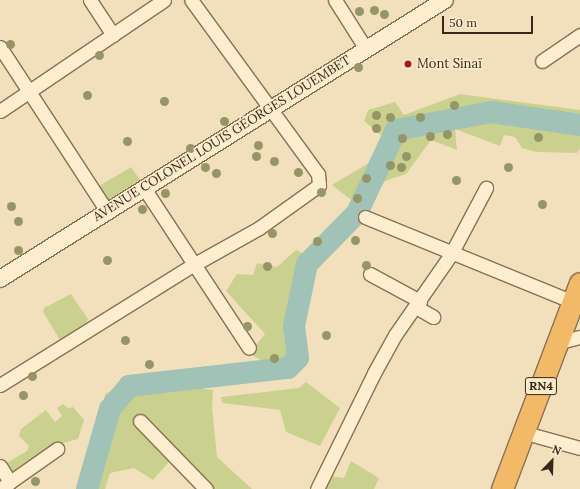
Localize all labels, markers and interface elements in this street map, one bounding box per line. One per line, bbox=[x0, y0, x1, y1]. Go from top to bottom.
scale bar bbox=[444, 8, 535, 34]
text: 50 m bbox=[449, 15, 477, 30]
street label: AVENUE COLONEL LOUIS GÉORGES LOUEMBET bbox=[91, 53, 353, 225]
place label: Mont Sinaï bbox=[417, 56, 482, 72]
marker: Mont Sinaï bbox=[402, 58, 414, 70]
road number: RN4 bbox=[524, 376, 558, 396]
north arrow bbox=[532, 441, 572, 481]
text: N bbox=[550, 442, 563, 458]

